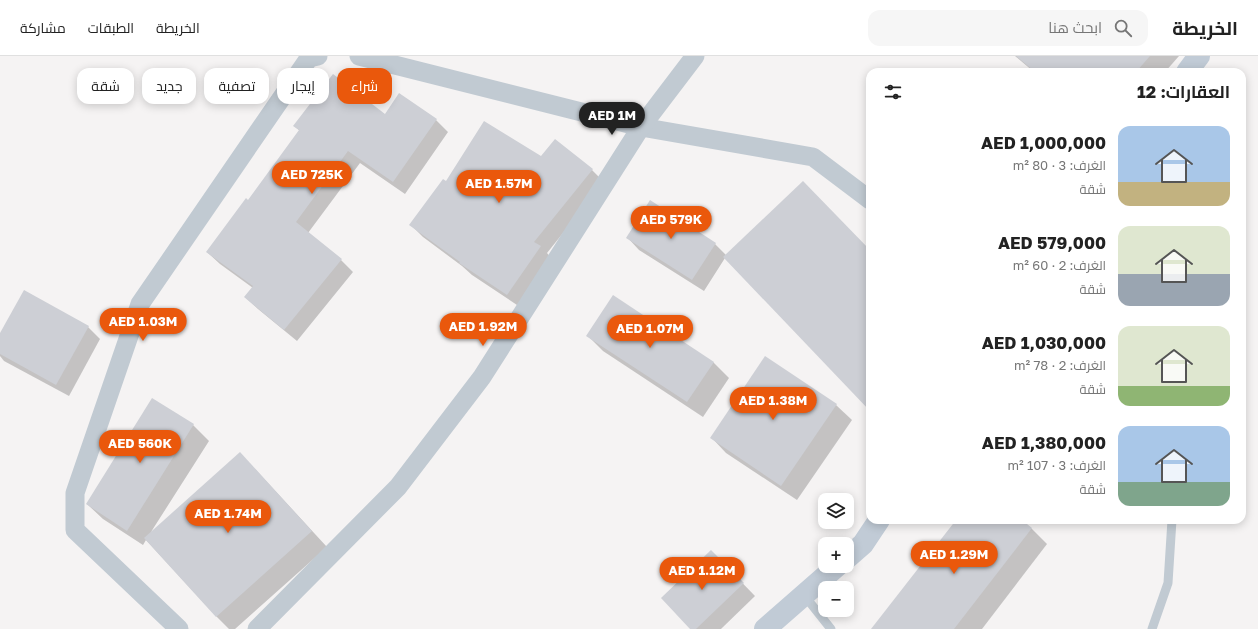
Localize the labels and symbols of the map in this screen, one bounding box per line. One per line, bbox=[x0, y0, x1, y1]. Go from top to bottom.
pin: AED 1M bbox=[579, 102, 645, 136]
pin: AED 725K bbox=[271, 161, 353, 195]
pin: AED 1.57M bbox=[453, 170, 545, 204]
pin: AED 579K bbox=[630, 206, 712, 240]
pin: AED 1.03M bbox=[97, 308, 189, 342]
pin: AED 1.92M bbox=[437, 313, 529, 347]
pin: AED 1.07M bbox=[604, 315, 696, 349]
pin: AED 1.38M bbox=[727, 387, 819, 421]
pin: AED 560K bbox=[99, 430, 181, 464]
pin: AED 1.74M bbox=[182, 500, 274, 534]
pin: AED 1.29M bbox=[908, 541, 1000, 575]
pin: AED 1.12M bbox=[656, 557, 748, 591]

